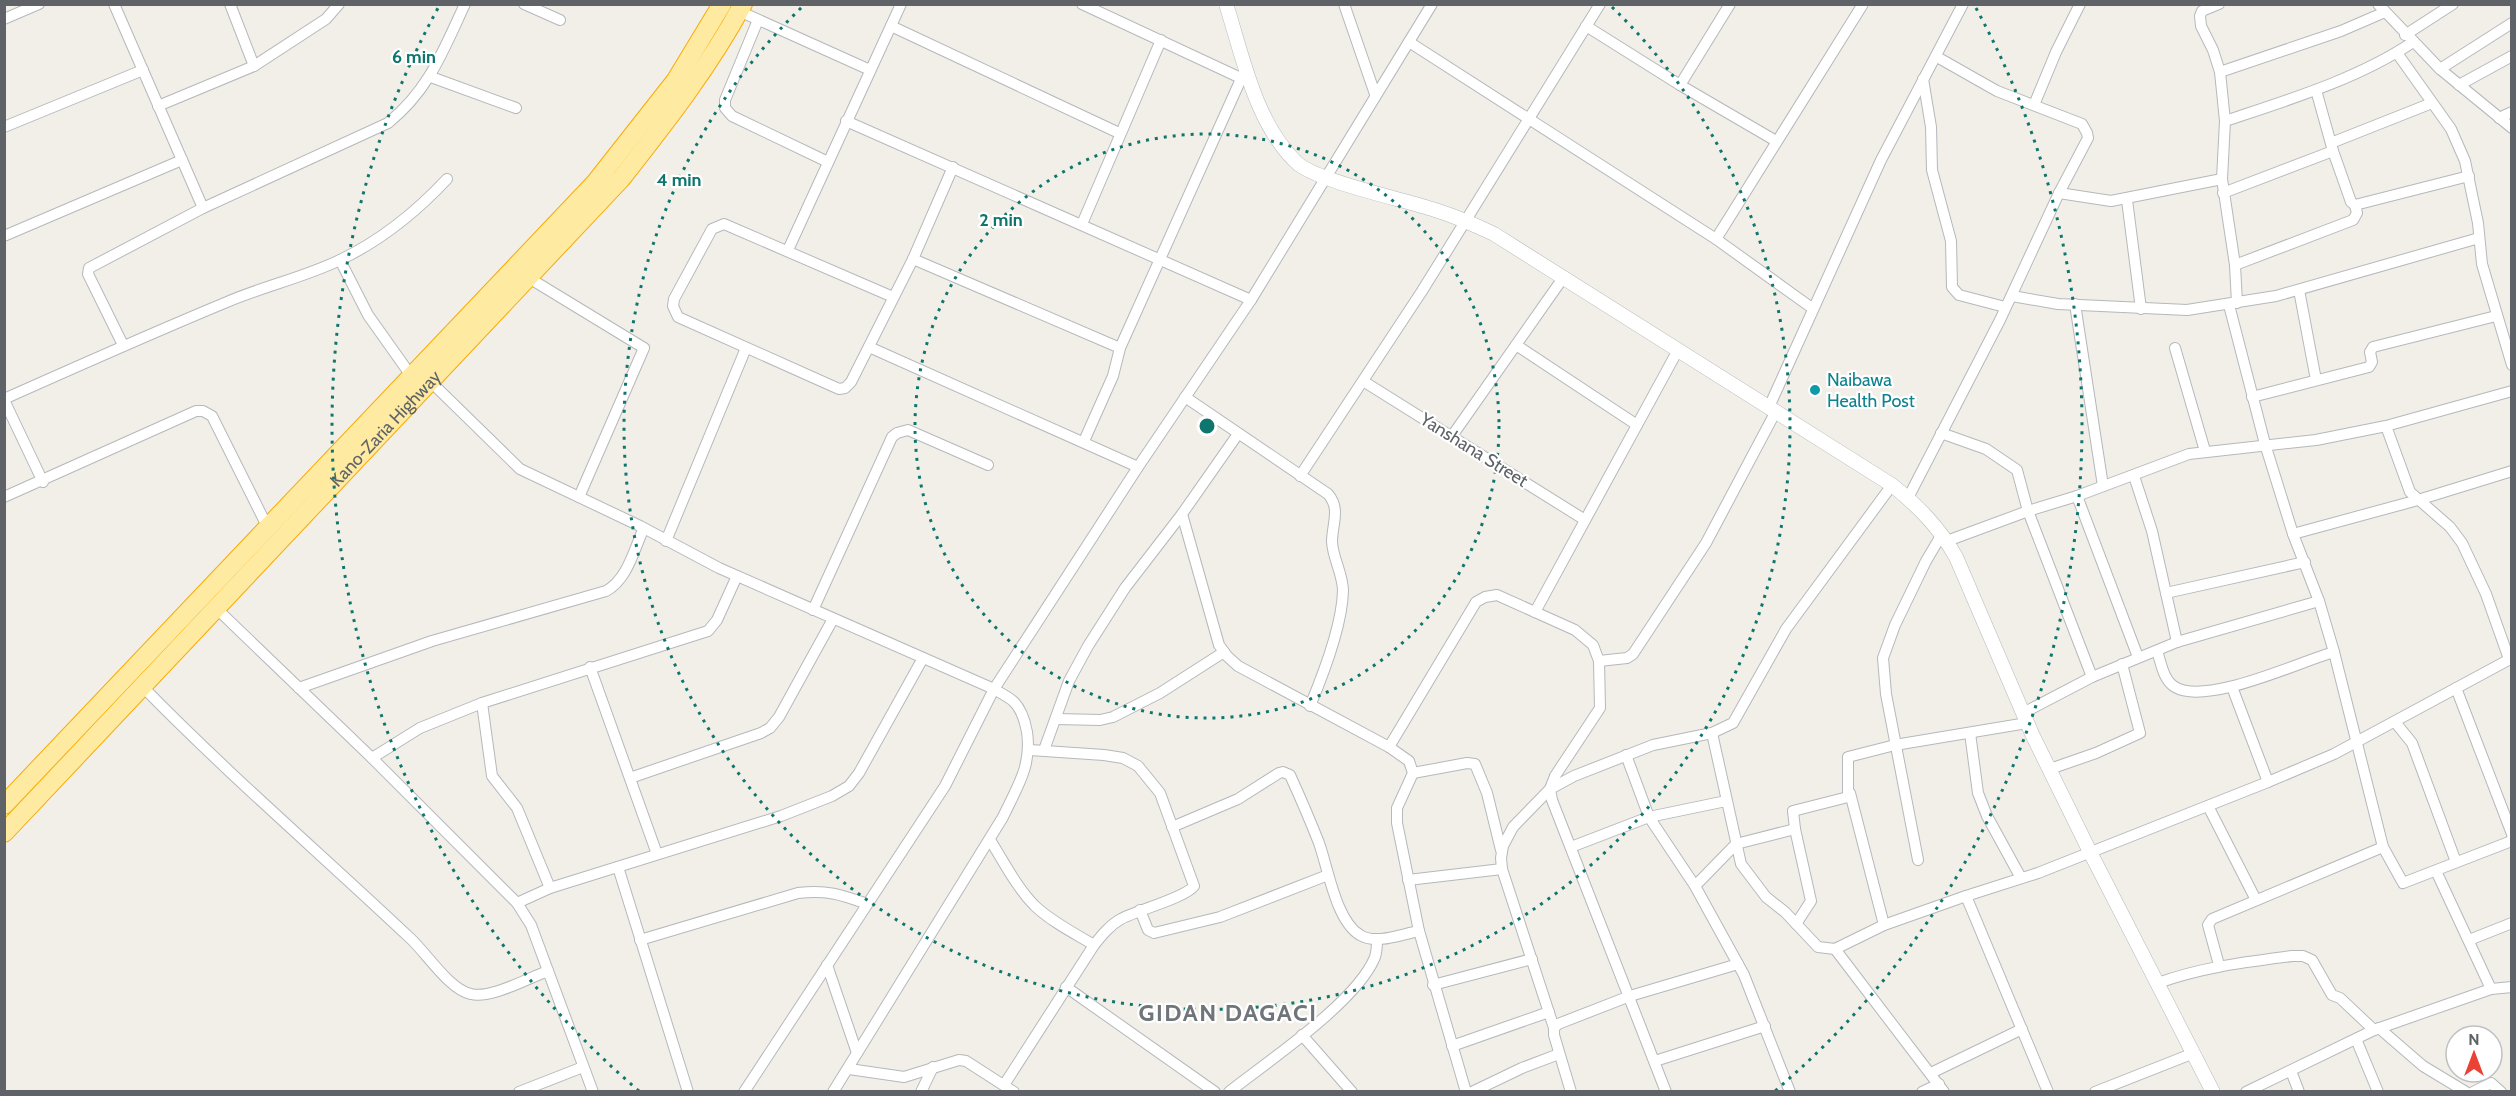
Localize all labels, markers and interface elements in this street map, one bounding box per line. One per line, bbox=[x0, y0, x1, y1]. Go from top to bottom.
text: 6 min bbox=[392, 46, 436, 68]
text: 4 min bbox=[656, 169, 702, 191]
text: 2 min bbox=[979, 209, 1023, 231]
street label: Kano-Zaria Highway bbox=[325, 366, 446, 491]
place label: Naibawa Health Post bbox=[1827, 369, 1915, 412]
marker: Naibawa Health Post bbox=[1808, 383, 1822, 397]
street label: Yanshana Street bbox=[1415, 408, 1532, 492]
centre of rings bbox=[1197, 416, 1217, 436]
district label: GIDAN DAGACI bbox=[1139, 998, 1317, 1027]
north arrow bbox=[2444, 1024, 2504, 1084]
text: N bbox=[2468, 1030, 2480, 1049]

